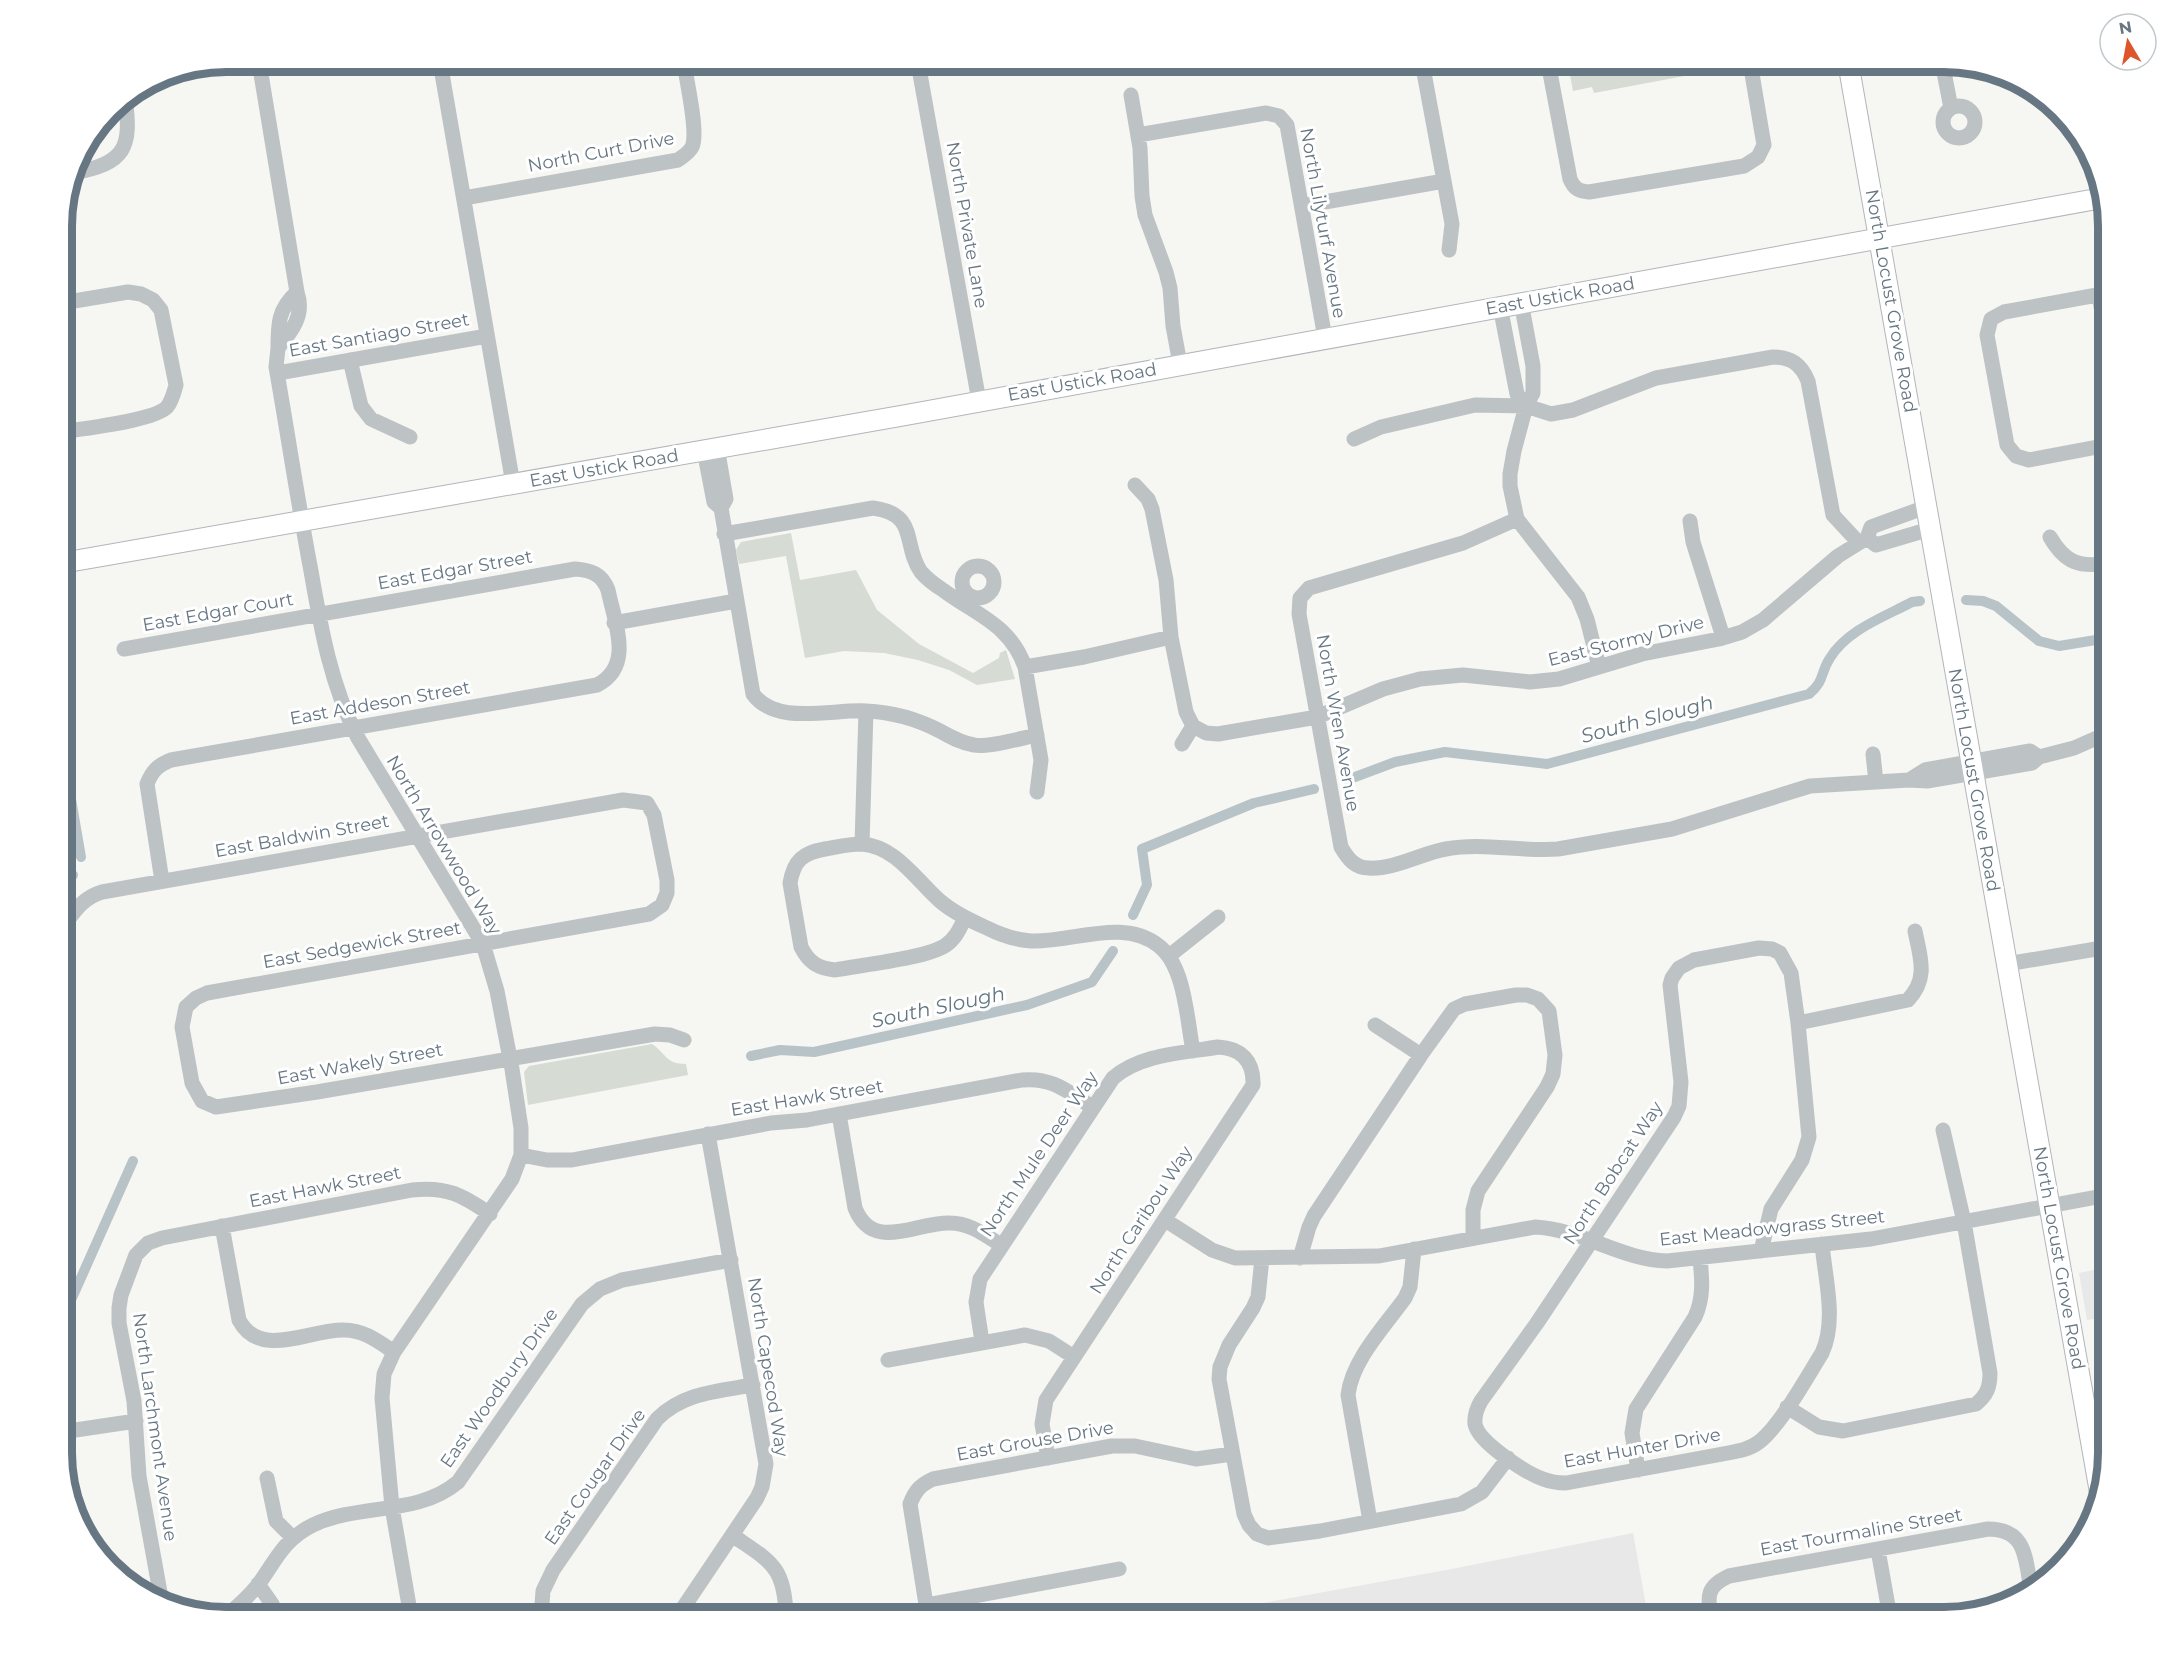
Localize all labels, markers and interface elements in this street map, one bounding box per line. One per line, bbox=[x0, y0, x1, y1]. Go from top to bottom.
north arrow bbox=[2098, 12, 2158, 72]
text: N bbox=[2117, 17, 2134, 38]
street label: North Lilyturf Avenue bbox=[1295, 126, 1351, 320]
street label: North Curt Drive bbox=[526, 127, 676, 177]
street label: North Private Lane bbox=[942, 140, 993, 310]
street label: North Locust Grove Road bbox=[1861, 188, 1921, 414]
street label: East Ustick Road bbox=[1484, 272, 1636, 320]
street label: East Santiago Street bbox=[287, 308, 471, 362]
street label: East Ustick Road bbox=[1006, 358, 1158, 406]
street label: East Ustick Road bbox=[528, 444, 680, 492]
street label: East Edgar Street bbox=[376, 546, 534, 594]
street label: East Edgar Court bbox=[141, 588, 295, 636]
street label: East Stormy Drive bbox=[1546, 611, 1706, 671]
street label: North Wren Avenue bbox=[1312, 633, 1364, 813]
street label: North Locust Grove Road bbox=[1944, 667, 2004, 893]
street label: East Addeson Street bbox=[288, 676, 472, 730]
water label: South Slough bbox=[1578, 690, 1716, 748]
street label: North Arrowwood Way bbox=[382, 751, 506, 939]
street label: East Baldwin Street bbox=[213, 810, 391, 862]
street label: East Sedgewick Street bbox=[261, 917, 463, 973]
water label: South Slough bbox=[869, 981, 1007, 1033]
street label: East Wakely Street bbox=[275, 1039, 445, 1089]
street label: North Mule Deer Way bbox=[975, 1067, 1103, 1241]
street label: East Hawk Street bbox=[729, 1075, 885, 1121]
street label: North Bobcat Way bbox=[1558, 1097, 1668, 1249]
street label: North Caribou Way bbox=[1085, 1142, 1197, 1298]
street label: North Locust Grove Road bbox=[2029, 1145, 2089, 1371]
street label: East Hawk Street bbox=[247, 1161, 403, 1213]
street label: East Meadowgrass Street bbox=[1658, 1205, 1886, 1251]
street label: North Capecod Way bbox=[743, 1276, 793, 1458]
street label: East Woodbury Drive bbox=[435, 1304, 563, 1472]
street label: North Larchmont Avenue bbox=[128, 1311, 182, 1543]
street label: East Cougar Drive bbox=[540, 1405, 650, 1549]
street label: East Grouse Drive bbox=[955, 1416, 1115, 1466]
street label: East Hunter Drive bbox=[1562, 1423, 1722, 1473]
street label: East Tourmaline Street bbox=[1758, 1503, 1964, 1561]

